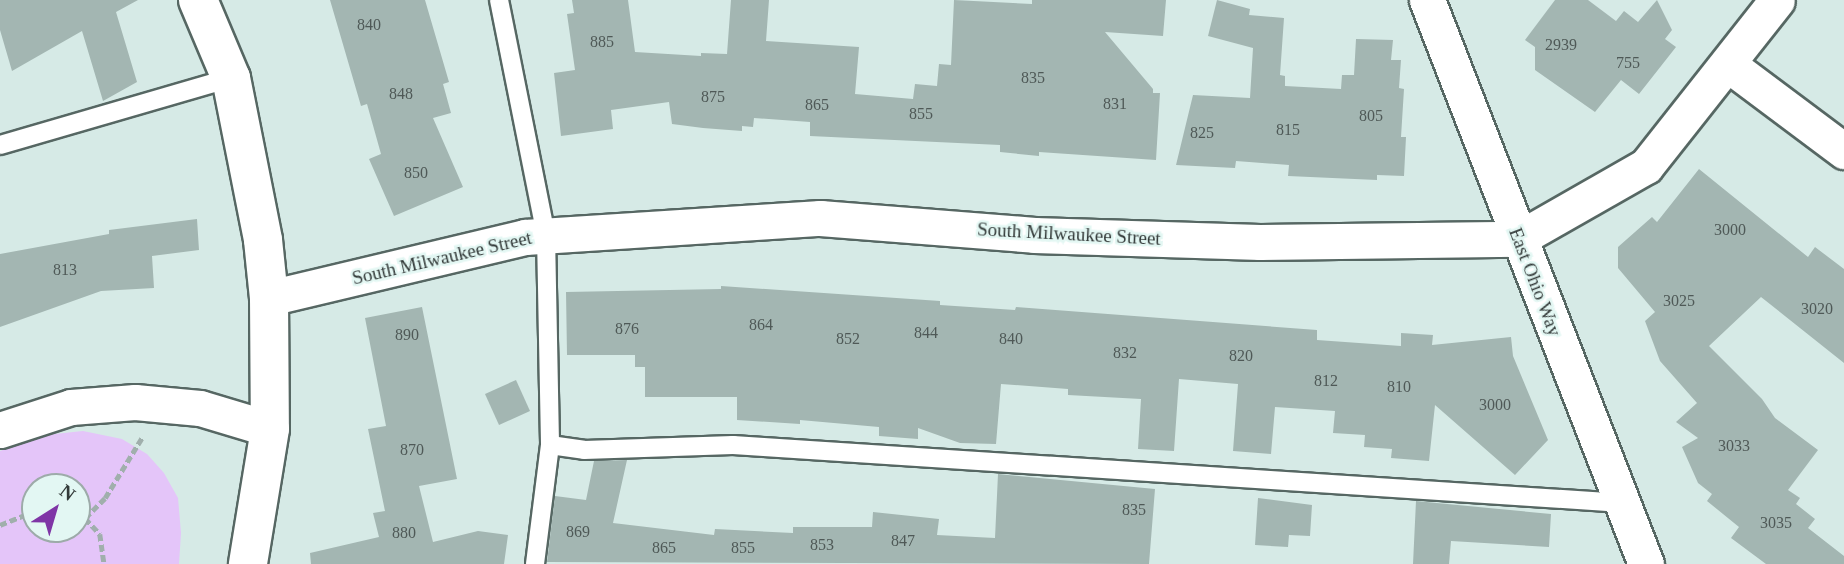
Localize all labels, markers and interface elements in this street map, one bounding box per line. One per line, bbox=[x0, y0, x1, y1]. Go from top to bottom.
house number: 840 bbox=[357, 15, 381, 35]
house number: 885 bbox=[590, 32, 614, 52]
house number: 2939 bbox=[1545, 35, 1577, 55]
house number: 755 bbox=[1616, 53, 1640, 73]
house number: 835 bbox=[1021, 68, 1045, 88]
house number: 848 bbox=[389, 84, 413, 104]
house number: 875 bbox=[701, 87, 725, 107]
house number: 831 bbox=[1103, 94, 1127, 114]
house number: 865 bbox=[805, 95, 829, 115]
house number: 855 bbox=[909, 104, 933, 124]
house number: 805 bbox=[1359, 106, 1383, 126]
house number: 815 bbox=[1276, 120, 1300, 140]
house number: 825 bbox=[1190, 123, 1214, 143]
house number: 850 bbox=[404, 163, 428, 183]
street label: South Milwaukee Street bbox=[977, 218, 1161, 250]
house number: 3000 bbox=[1714, 220, 1746, 240]
street label: East Ohio Way bbox=[1504, 224, 1566, 340]
street label: South Milwaukee Street bbox=[350, 226, 534, 290]
house number: 813 bbox=[53, 260, 77, 280]
house number: 3025 bbox=[1663, 291, 1695, 311]
house number: 3020 bbox=[1801, 299, 1833, 319]
house number: 864 bbox=[749, 315, 773, 335]
house number: 876 bbox=[615, 319, 639, 339]
house number: 844 bbox=[914, 323, 938, 343]
house number: 890 bbox=[395, 325, 419, 345]
house number: 852 bbox=[836, 329, 860, 349]
house number: 840 bbox=[999, 329, 1023, 349]
house number: 832 bbox=[1113, 343, 1137, 363]
house number: 820 bbox=[1229, 346, 1253, 366]
house number: 812 bbox=[1314, 371, 1338, 391]
house number: 810 bbox=[1387, 377, 1411, 397]
house number: 3000 bbox=[1479, 395, 1511, 415]
house number: 3033 bbox=[1718, 436, 1750, 456]
house number: 870 bbox=[400, 440, 424, 460]
north arrow bbox=[21, 473, 91, 543]
text: N bbox=[56, 480, 80, 505]
house number: 835 bbox=[1122, 500, 1146, 520]
house number: 3035 bbox=[1760, 513, 1792, 533]
house number: 869 bbox=[566, 522, 590, 542]
house number: 880 bbox=[392, 523, 416, 543]
house number: 847 bbox=[891, 531, 915, 551]
house number: 853 bbox=[810, 535, 834, 555]
house number: 865 bbox=[652, 538, 676, 558]
house number: 855 bbox=[731, 538, 755, 558]

